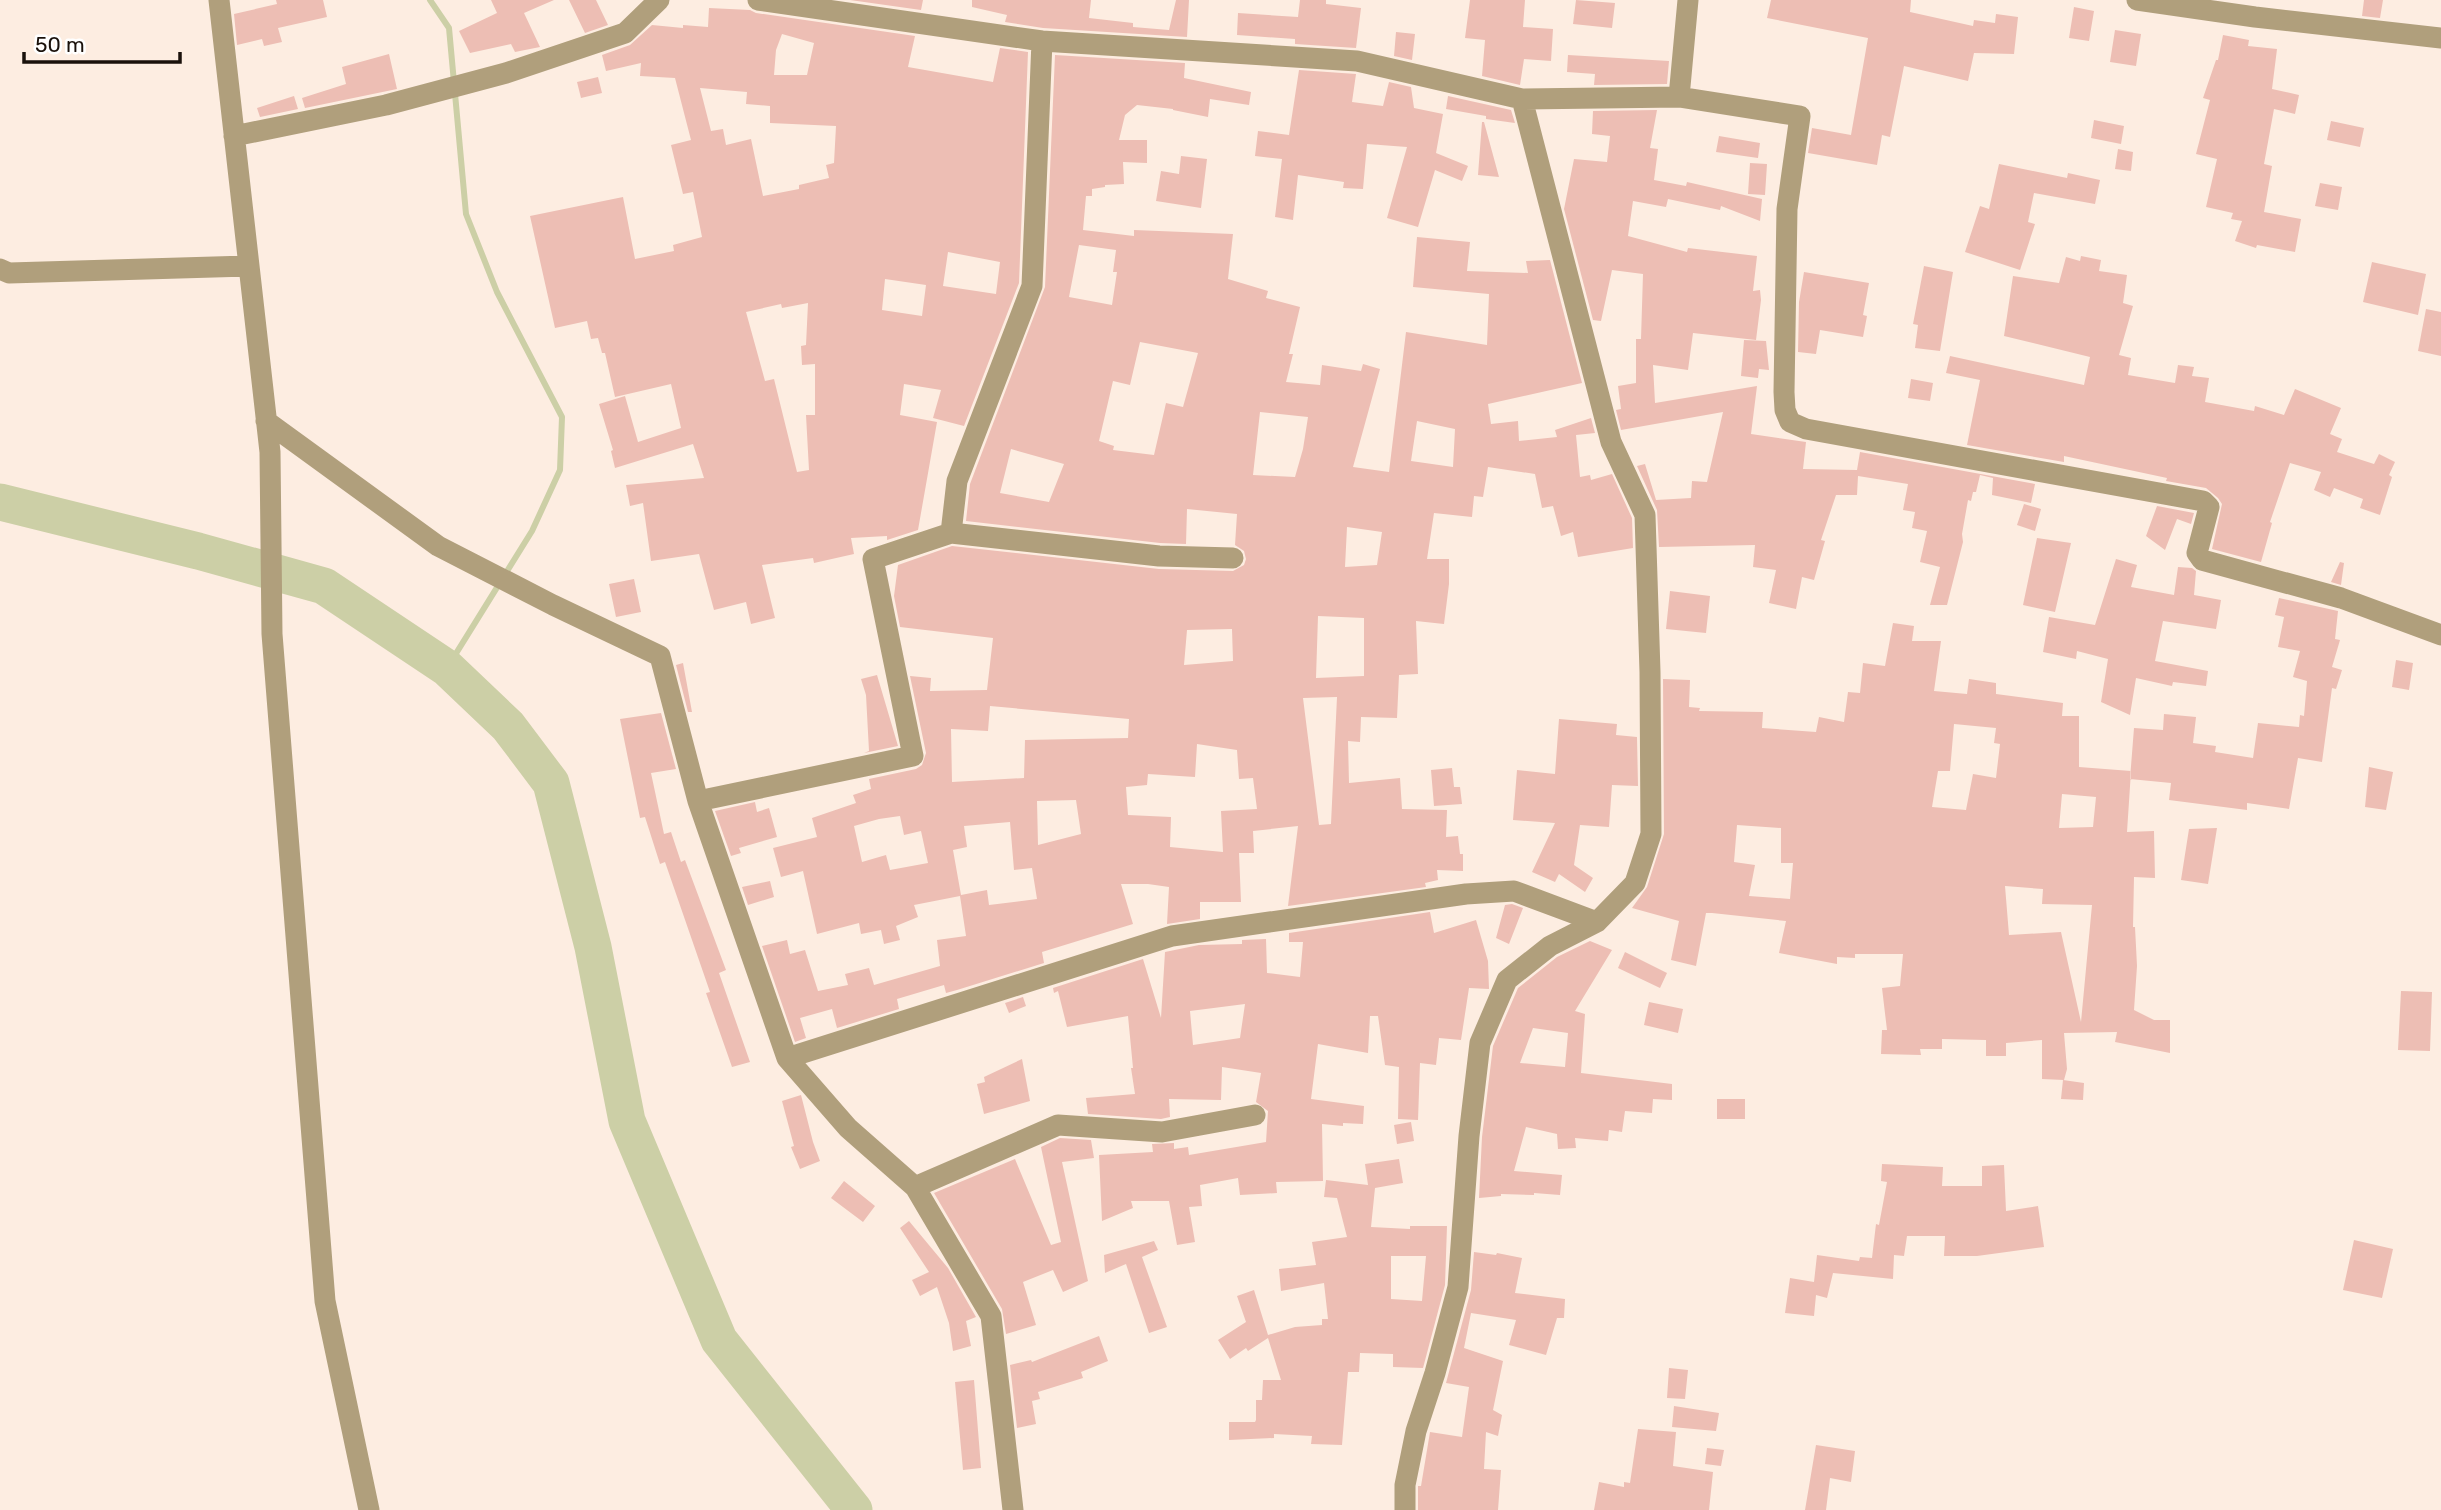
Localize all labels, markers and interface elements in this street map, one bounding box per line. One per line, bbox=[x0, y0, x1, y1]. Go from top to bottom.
scale bar bbox=[24, 21, 180, 65]
text: 50 m bbox=[35, 32, 85, 57]

